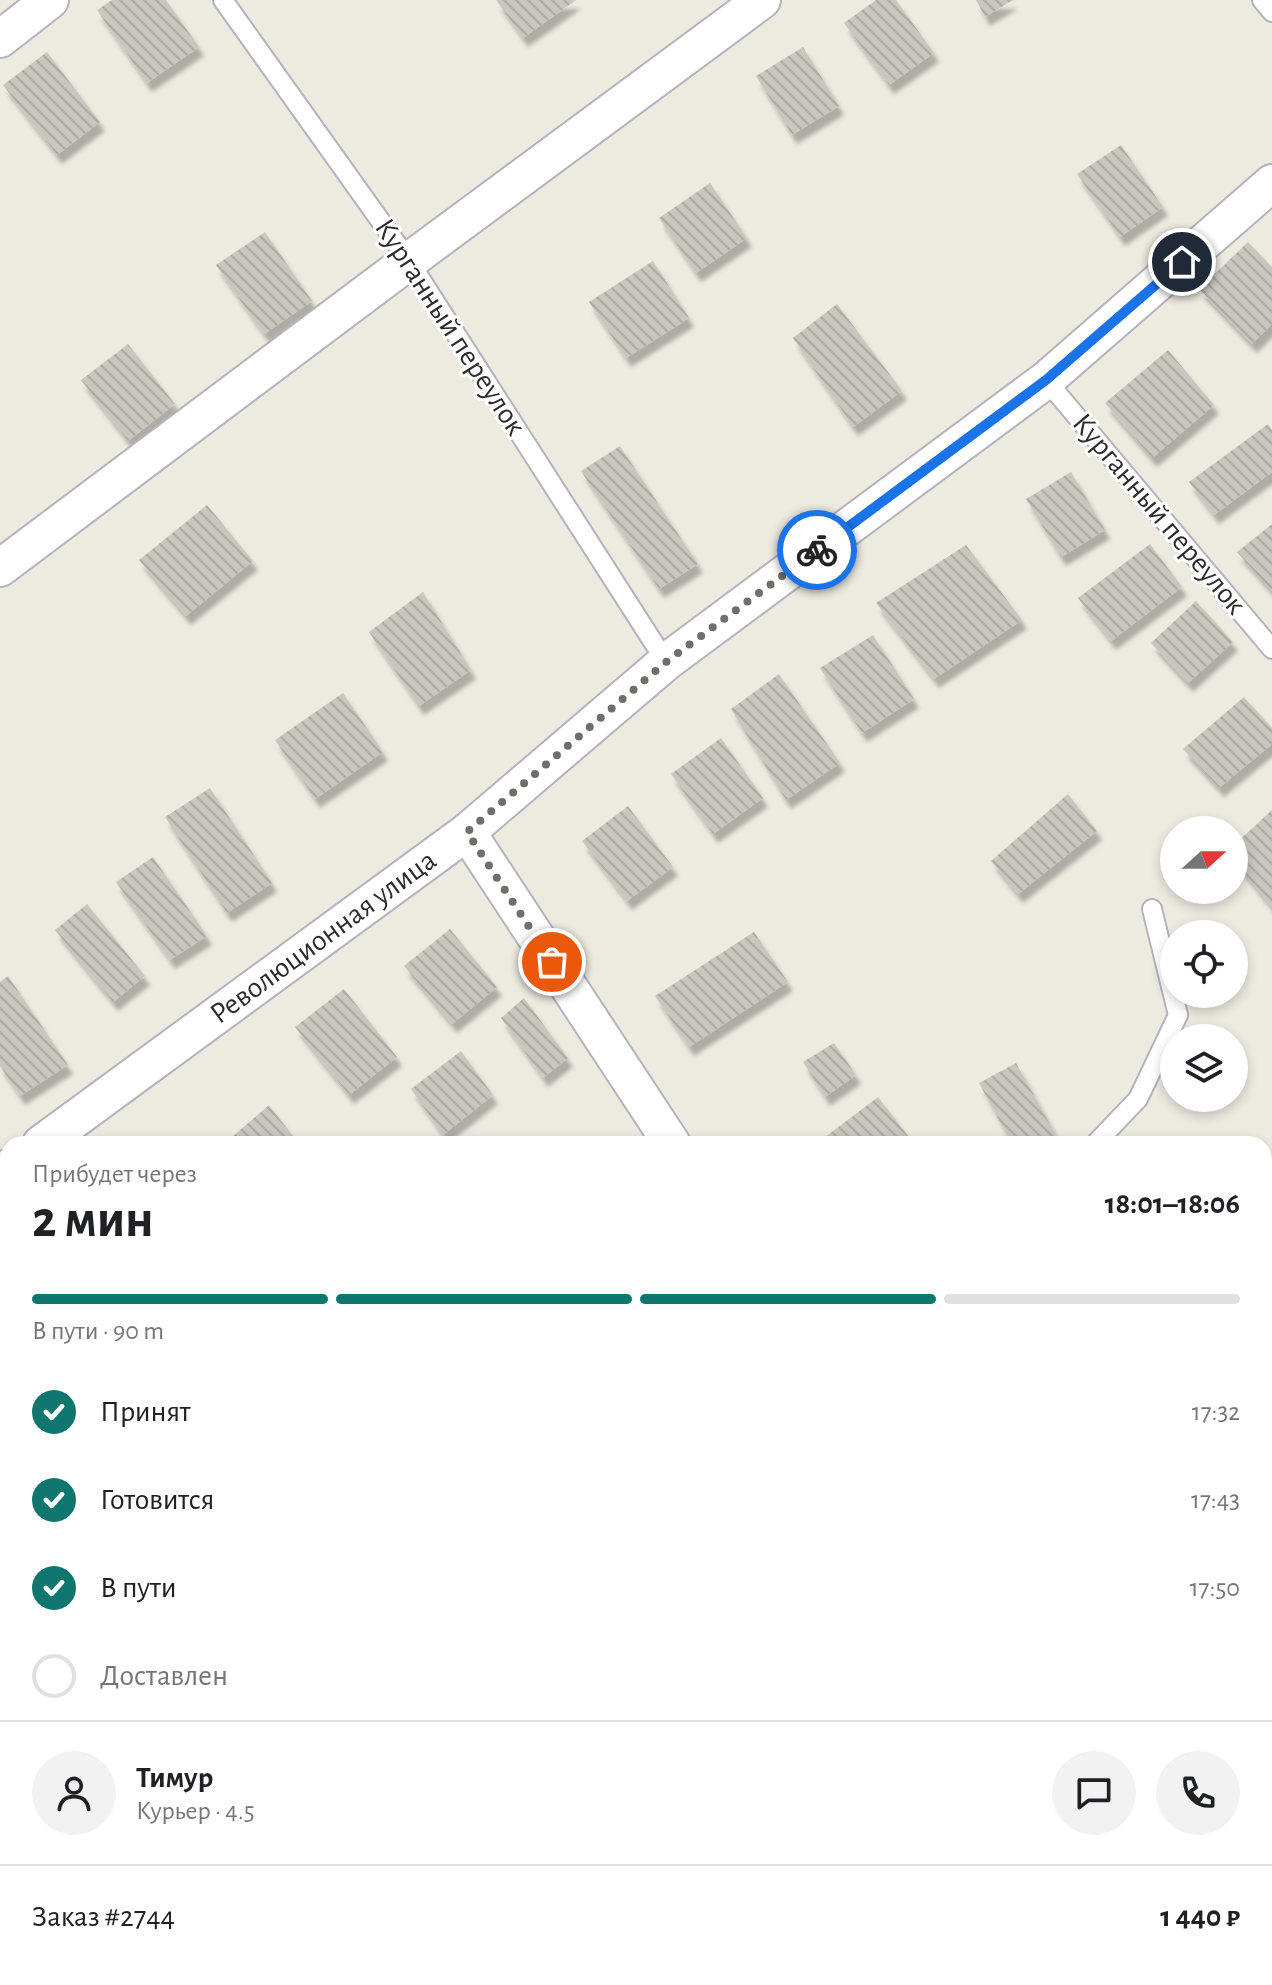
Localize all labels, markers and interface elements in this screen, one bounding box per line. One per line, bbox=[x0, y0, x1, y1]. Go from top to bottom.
street label: Курганный переулок bbox=[369, 213, 531, 441]
pin bbox=[1148, 228, 1216, 296]
icon: home bbox=[1160, 240, 1204, 284]
street label: Курганный переулок bbox=[1067, 408, 1251, 620]
courier bbox=[777, 510, 857, 590]
icon: bike bbox=[795, 528, 839, 572]
north arrow bbox=[1160, 816, 1248, 904]
map controls bbox=[1160, 816, 1248, 1112]
street label: Революционная улица bbox=[205, 845, 442, 1030]
button: locate bbox=[1160, 920, 1248, 1008]
pin bbox=[518, 928, 586, 996]
icon: bag bbox=[530, 940, 574, 984]
button: layers bbox=[1160, 1024, 1248, 1112]
text: Прибудет через bbox=[32, 1161, 197, 1187]
text: 18:01–18:06 bbox=[1105, 1189, 1240, 1219]
text: 2 мин bbox=[32, 1194, 154, 1246]
text: В пути · 90 m bbox=[32, 1318, 164, 1344]
icon: check bbox=[32, 1390, 76, 1434]
text: Принят bbox=[100, 1397, 191, 1427]
text: 17:32 bbox=[1192, 1399, 1240, 1425]
icon: check bbox=[32, 1478, 76, 1522]
text: Готовится bbox=[100, 1485, 214, 1515]
text: 17:43 bbox=[1191, 1487, 1240, 1513]
icon: check bbox=[32, 1566, 76, 1610]
text: В пути bbox=[100, 1573, 177, 1603]
text: 17:50 bbox=[1190, 1575, 1240, 1601]
text: Доставлен bbox=[100, 1661, 228, 1691]
button: person bbox=[32, 1751, 116, 1835]
button: chat bbox=[1052, 1751, 1136, 1835]
button: phone bbox=[1156, 1751, 1240, 1835]
text: Тимур bbox=[136, 1763, 213, 1793]
text: Курьер · 4.5 bbox=[136, 1798, 255, 1824]
text: Заказ #2744 bbox=[32, 1902, 175, 1932]
text: 1 440 ₽ bbox=[1160, 1902, 1240, 1932]

